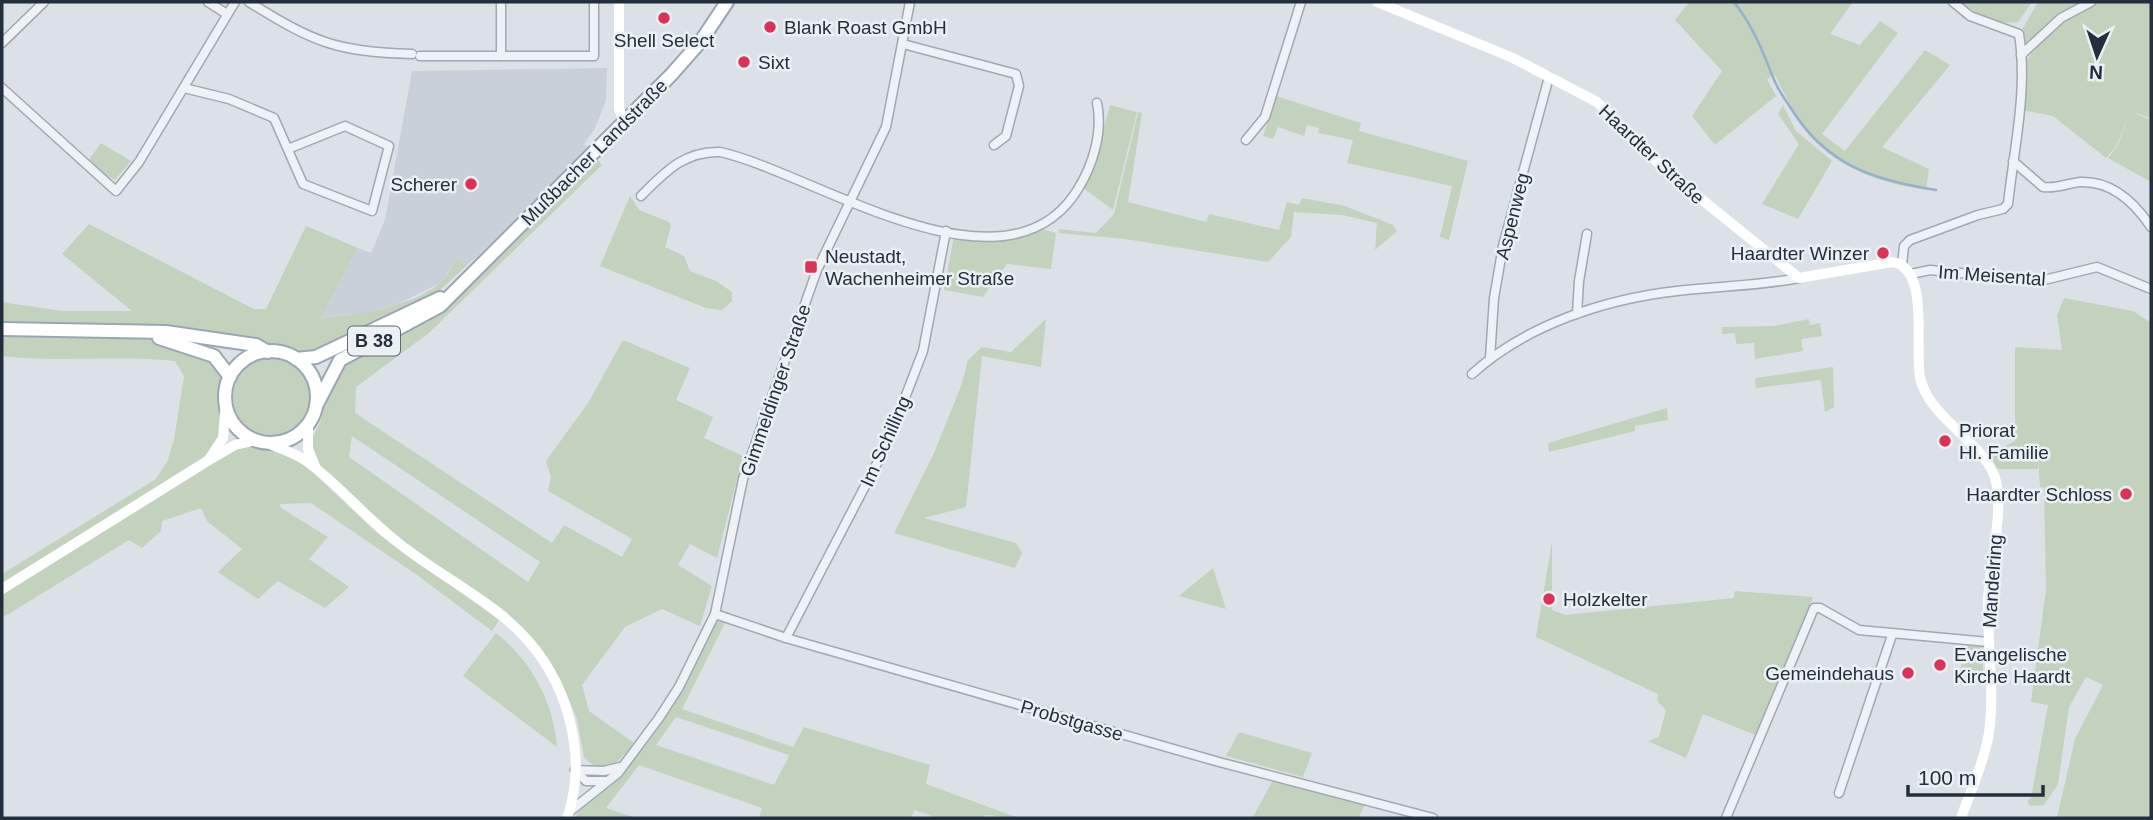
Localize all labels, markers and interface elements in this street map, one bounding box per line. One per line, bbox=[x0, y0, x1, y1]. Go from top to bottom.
marker: Shell Select bbox=[656, 10, 672, 26]
place label: Blank Roast GmbH bbox=[784, 17, 947, 38]
marker: Blank Roast GmbH bbox=[762, 19, 778, 35]
north arrow bbox=[2062, 21, 2132, 91]
place label: Shell Select bbox=[614, 30, 715, 51]
place label: Sixt bbox=[758, 52, 790, 73]
marker: Sixt bbox=[736, 54, 752, 70]
text: N bbox=[2089, 62, 2104, 83]
street label: Mußbacher Landstraße bbox=[517, 75, 672, 230]
street label: Haardter Straße bbox=[1595, 100, 1709, 209]
street label: Aspenweg bbox=[1492, 171, 1533, 262]
place label: Scherer bbox=[390, 174, 458, 195]
marker: Scherer bbox=[463, 176, 479, 192]
place label: Haardter Winzer bbox=[1731, 243, 1870, 264]
marker: Haardter Winzer bbox=[1875, 245, 1891, 261]
place label: Neustadt, Wachenheimer Straße bbox=[825, 246, 1014, 289]
marker: Neustadt, Wachenheimer Straße bbox=[803, 259, 819, 275]
street label: Im Meisental bbox=[1938, 261, 2046, 290]
street label: Gimmeldinger Straße bbox=[736, 301, 815, 479]
road number: B 38 bbox=[348, 326, 400, 356]
street label: Im Schilling bbox=[856, 393, 915, 490]
place label: Priorat Hl. Familie bbox=[1959, 420, 2049, 463]
marker: Priorat Hl. Familie bbox=[1937, 433, 1953, 449]
place label: Haardter Schloss bbox=[1966, 484, 2112, 505]
marker: Haardter Schloss bbox=[2118, 486, 2134, 502]
street label: Mandelring bbox=[1979, 533, 2006, 629]
place label: Holzkelter bbox=[1563, 589, 1648, 610]
marker: Holzkelter bbox=[1541, 591, 1557, 607]
place label: Evangelische Kirche Haardt bbox=[1954, 644, 2071, 687]
marker: Evangelische Kirche Haardt bbox=[1932, 657, 1948, 673]
place label: Gemeindehaus bbox=[1765, 663, 1894, 684]
marker: Gemeindehaus bbox=[1900, 665, 1916, 681]
street label: Probstgasse bbox=[1018, 696, 1126, 745]
scale bar bbox=[1908, 754, 2043, 798]
text: 100 m bbox=[1918, 766, 1976, 789]

